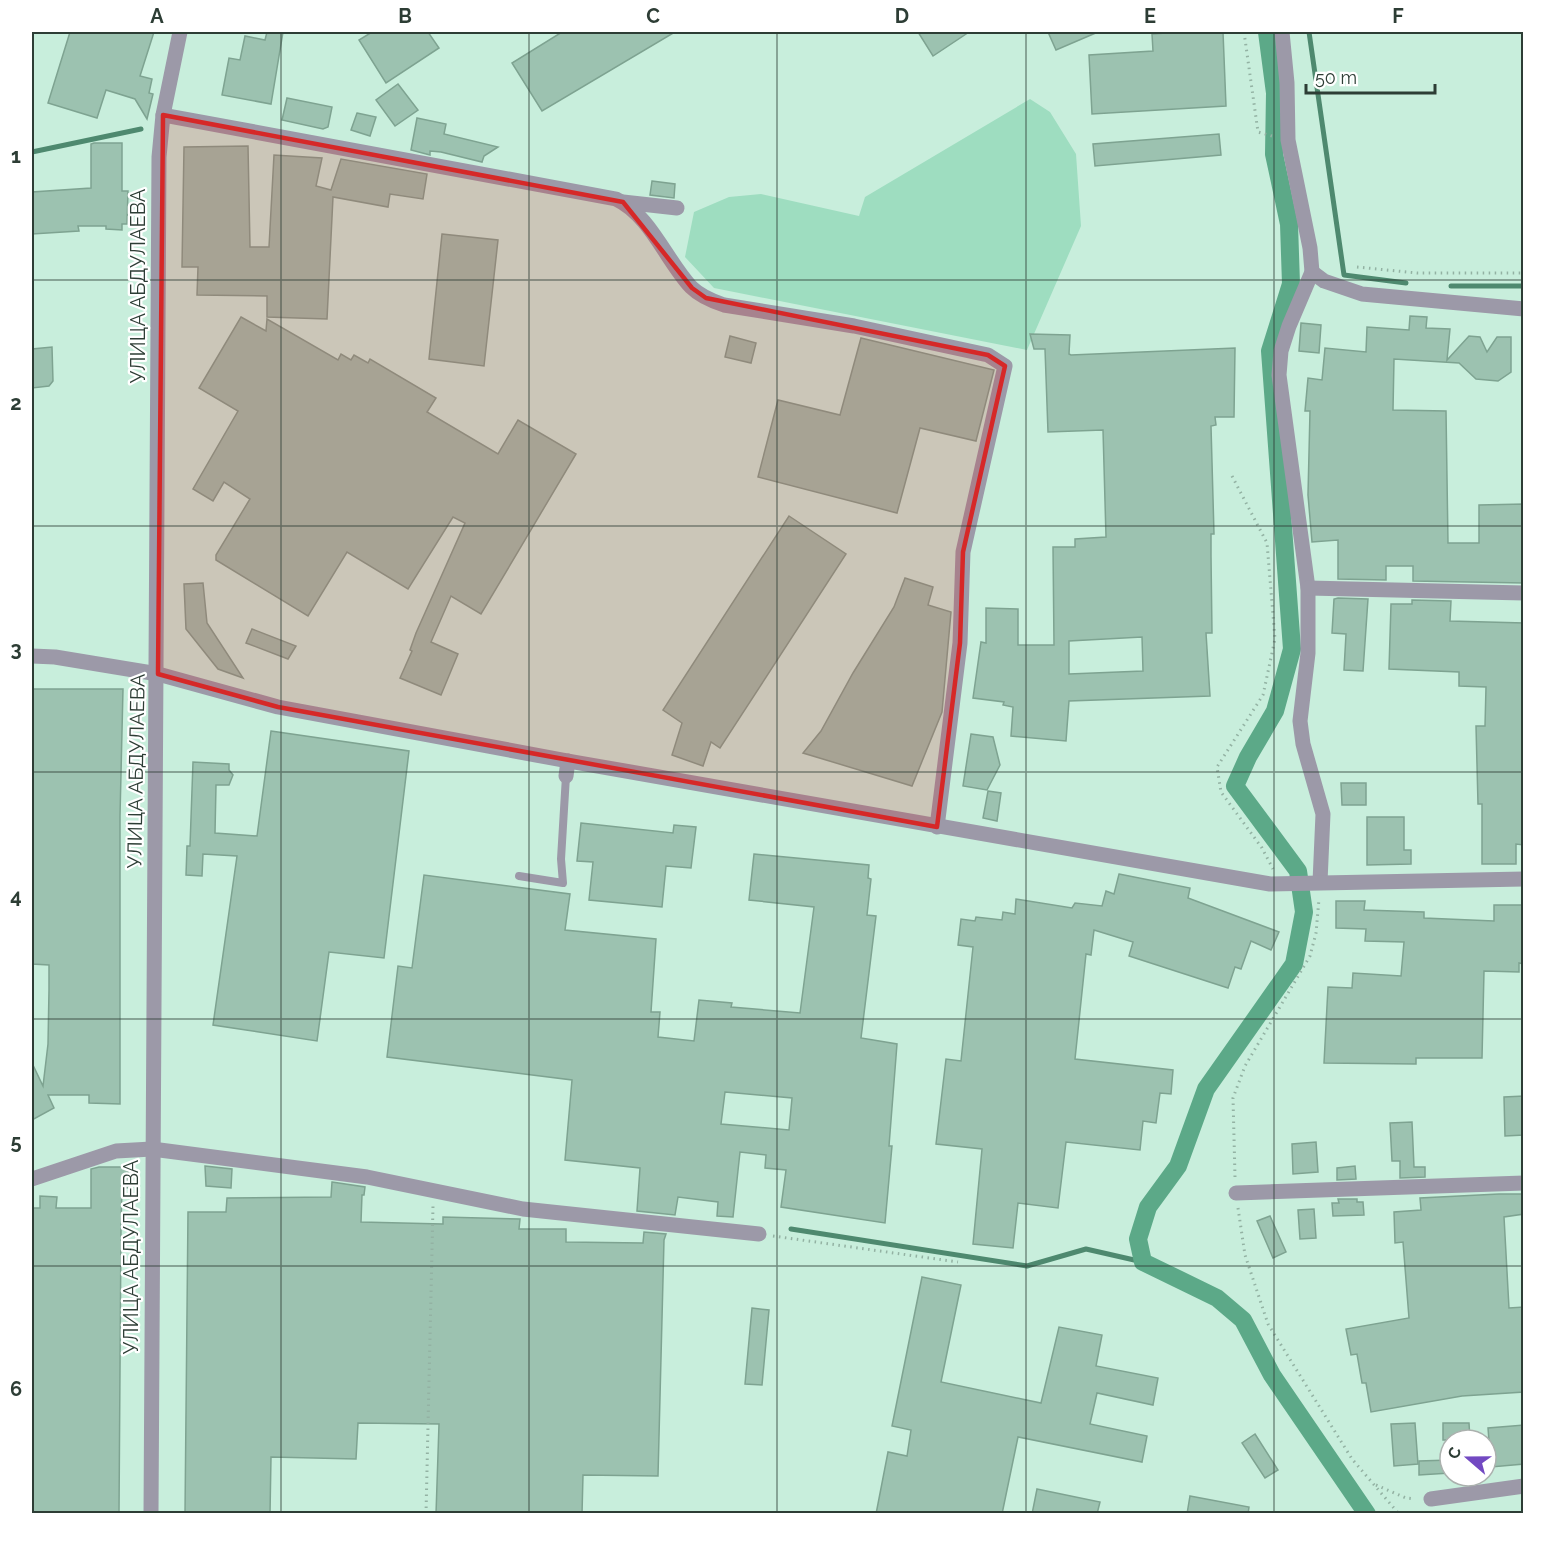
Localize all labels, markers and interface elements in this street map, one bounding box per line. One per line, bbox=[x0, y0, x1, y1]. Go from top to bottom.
text: A bbox=[150, 4, 164, 28]
text: B bbox=[398, 4, 412, 28]
text: C bbox=[646, 4, 660, 28]
text: D bbox=[895, 4, 909, 28]
text: E bbox=[1144, 4, 1156, 28]
text: F bbox=[1392, 4, 1404, 28]
scale bar bbox=[1306, 57, 1435, 95]
text: 50 m bbox=[1315, 67, 1357, 88]
text: 1 bbox=[11, 144, 21, 168]
street label: УЛИЦА АБДУЛАЕВА bbox=[126, 188, 150, 383]
text: 2 bbox=[10, 391, 22, 415]
text: 3 bbox=[10, 637, 22, 661]
street label: УЛИЦА АБДУЛАЕВА bbox=[122, 673, 150, 868]
text: 4 bbox=[10, 884, 22, 908]
text: 5 bbox=[10, 1130, 22, 1154]
street label: УЛИЦА АБДУЛАЕВА bbox=[119, 1159, 143, 1354]
text: 6 bbox=[10, 1377, 22, 1401]
north arrow bbox=[1438, 1428, 1498, 1488]
text: С bbox=[1444, 1445, 1465, 1461]

